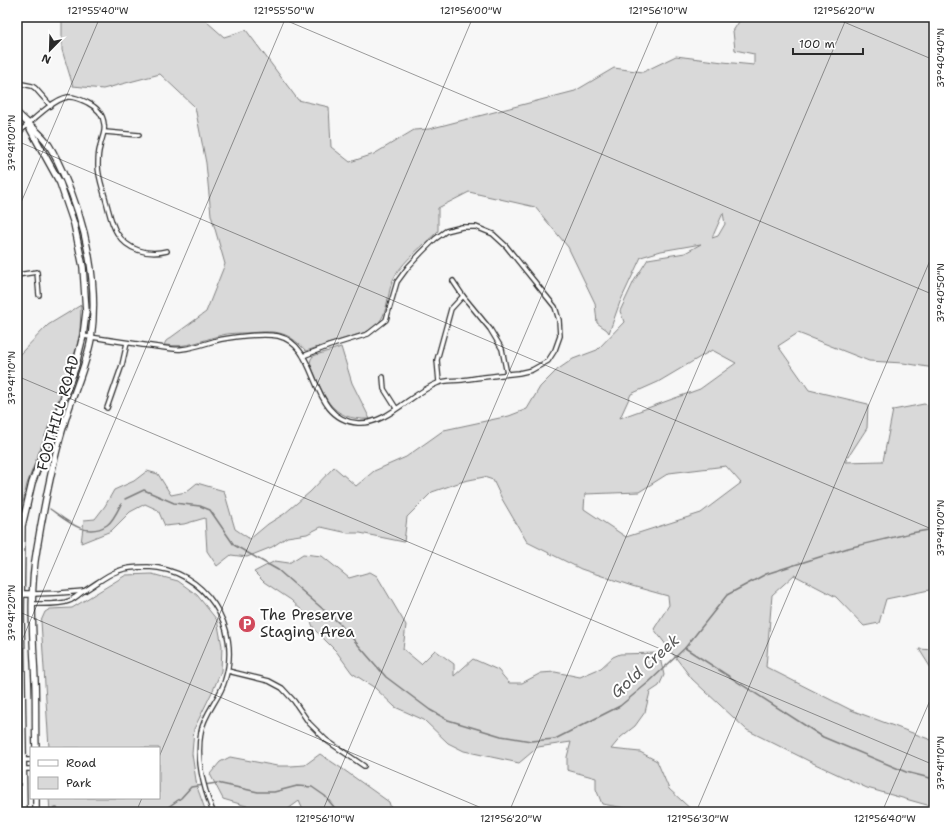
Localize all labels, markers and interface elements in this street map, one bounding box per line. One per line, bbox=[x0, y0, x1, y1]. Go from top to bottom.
text: 121°55'40"W bbox=[67, 4, 129, 17]
text: 121°55'50"W bbox=[254, 4, 315, 17]
text: 121°56'00"W bbox=[440, 4, 502, 17]
text: 121°56'10"W bbox=[628, 4, 688, 17]
text: 121°56'20"W bbox=[813, 4, 875, 17]
text: 37°40'40"N bbox=[934, 28, 947, 88]
north arrow bbox=[30, 30, 70, 70]
scale bar bbox=[793, 30, 863, 56]
text: 100 m bbox=[799, 36, 835, 52]
text: N bbox=[39, 50, 53, 67]
text: 37°41'00"N bbox=[5, 115, 18, 171]
text: 37°40'50"N bbox=[934, 263, 947, 323]
text: 37°41'10"N bbox=[5, 351, 18, 405]
street label: FOOTHILL ROAD bbox=[32, 353, 84, 473]
text: 37°41'00"N bbox=[934, 500, 947, 556]
text: 37°41'20"N bbox=[5, 585, 18, 641]
place label: The Preserve Staging Area bbox=[260, 605, 355, 642]
parking icon: The Preserve Staging Area bbox=[237, 614, 257, 634]
water label: Gold Creek bbox=[606, 630, 684, 702]
text: 37°41'10"N bbox=[934, 736, 947, 790]
legend bbox=[30, 747, 160, 799]
text: Road bbox=[66, 755, 97, 771]
text: Park bbox=[66, 775, 92, 791]
text: 121°56'10"W bbox=[295, 812, 355, 825]
text: 121°56'20"W bbox=[480, 812, 542, 825]
text: 121°56'30"W bbox=[667, 812, 729, 825]
text: 121°56'40"W bbox=[854, 812, 916, 825]

